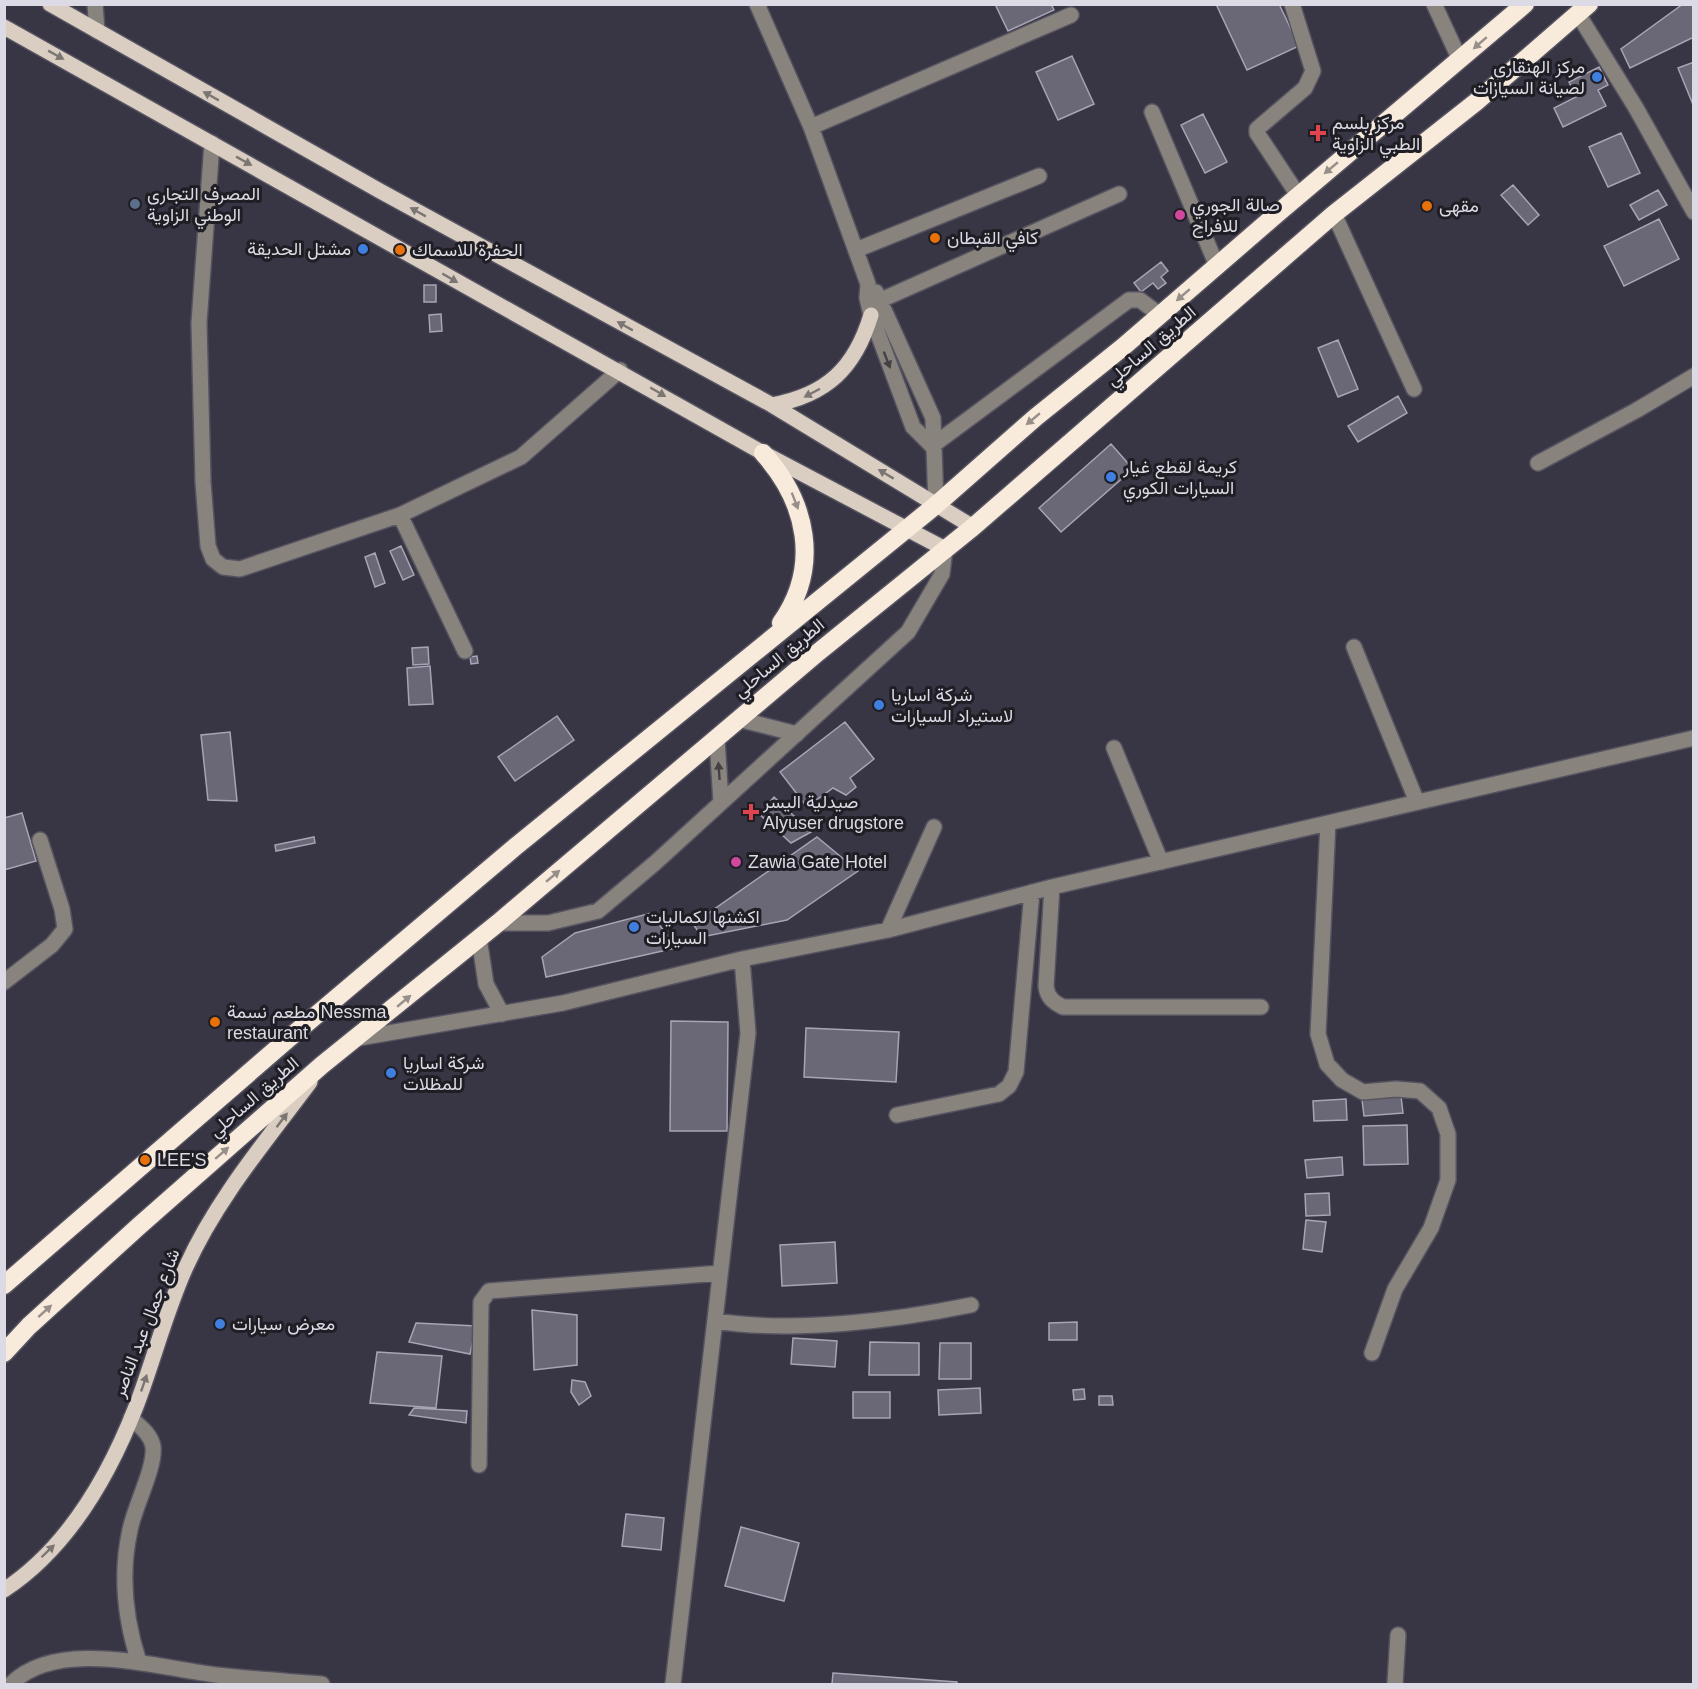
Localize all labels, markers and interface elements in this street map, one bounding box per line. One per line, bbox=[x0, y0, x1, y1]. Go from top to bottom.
one-way arrow bbox=[1472, 36, 1488, 49]
one-way arrow bbox=[48, 50, 65, 60]
place label: مركز الهنقاري لصيانة السيارات bbox=[1473, 57, 1585, 99]
marker: مركز الهنقاري لصيانة السيارات bbox=[1590, 70, 1604, 84]
one-way arrow bbox=[202, 91, 219, 101]
place label: مركز بلسم الطبي الزاوية bbox=[1332, 113, 1420, 159]
marker: مركز بلسم الطبي الزاوية bbox=[1309, 124, 1327, 142]
one-way arrow bbox=[236, 155, 252, 166]
one-way arrow bbox=[1324, 161, 1339, 174]
place label: المصرف التجاري الوطني الزاوية bbox=[147, 184, 260, 230]
place label: صالة الجوري للافراح bbox=[1192, 195, 1280, 238]
place label: مقهى bbox=[1439, 196, 1479, 217]
marker: المصرف التجاري الوطني الزاوية bbox=[128, 197, 142, 211]
marker: مقهى bbox=[1420, 199, 1434, 213]
one-way arrow bbox=[409, 207, 426, 217]
marker: صالة الجوري للافراح bbox=[1173, 208, 1187, 222]
place label: كافي القبطان bbox=[947, 228, 1038, 253]
marker: كافي القبطان bbox=[928, 231, 942, 245]
place label: مشتل الحديقة bbox=[247, 239, 351, 260]
place label: الحفرة للاسماك bbox=[412, 240, 523, 261]
marker: مشتل الحديقة bbox=[356, 242, 370, 256]
marker: الحفرة للاسماك bbox=[393, 243, 407, 257]
one-way arrow bbox=[442, 272, 458, 283]
one-way arrow bbox=[1176, 288, 1191, 301]
street label: الطريق الساحلي bbox=[1102, 302, 1203, 394]
one-way arrow bbox=[617, 321, 634, 331]
one-way arrow bbox=[883, 351, 893, 369]
one-way arrow bbox=[650, 387, 667, 397]
one-way arrow bbox=[803, 387, 821, 397]
one-way arrow bbox=[1025, 413, 1041, 426]
place label: كريمة لقطع غيار السيارات الكوري bbox=[1122, 457, 1237, 503]
one-way arrow bbox=[878, 469, 894, 480]
marker: كريمة لقطع غيار السيارات الكوري bbox=[1104, 470, 1118, 484]
one-way arrow bbox=[791, 492, 800, 510]
street label: الطريق الساحلي bbox=[730, 614, 831, 705]
place label: شركة اساريا لاستيراد السيارات bbox=[891, 685, 1013, 727]
marker: شركة اساريا لاستيراد السيارات bbox=[872, 698, 886, 712]
one-way arrow bbox=[714, 761, 724, 780]
place label: صيدلية اليسر Alyuser drugstore bbox=[762, 792, 904, 833]
marker: صيدلية اليسر Alyuser drugstore bbox=[744, 805, 758, 819]
place label: Zawia Gate Hotel bbox=[748, 852, 887, 872]
marker: Zawia Gate Hotel bbox=[729, 855, 743, 869]
one-way arrow bbox=[546, 871, 561, 883]
place label: اكشنها لكماليات السيارات bbox=[646, 907, 760, 949]
marker: اكشنها لكماليات السيارات bbox=[627, 920, 641, 934]
one-way arrow bbox=[396, 995, 411, 1008]
place label: مطعم نسمة Nessma restaurant bbox=[227, 1002, 387, 1043]
marker: مطعم نسمة Nessma restaurant bbox=[208, 1015, 222, 1029]
street label: الطريق الساحلي bbox=[205, 1053, 306, 1145]
place label: شركة اساريا للمظلات bbox=[403, 1053, 484, 1094]
marker: شركة اساريا للمظلات bbox=[384, 1066, 398, 1080]
one-way arrow bbox=[276, 1112, 288, 1128]
one-way arrow bbox=[214, 1147, 229, 1160]
place label: LEE'S bbox=[157, 1150, 206, 1170]
marker: LEE'S bbox=[138, 1153, 152, 1167]
street label: شارع جمال عبد الناصر bbox=[108, 1246, 185, 1402]
one-way arrow bbox=[38, 1304, 53, 1318]
place label: معرض سيارات bbox=[232, 1314, 335, 1335]
marker: معرض سيارات bbox=[213, 1317, 227, 1331]
one-way arrow bbox=[140, 1374, 150, 1392]
one-way arrow bbox=[41, 1545, 55, 1559]

